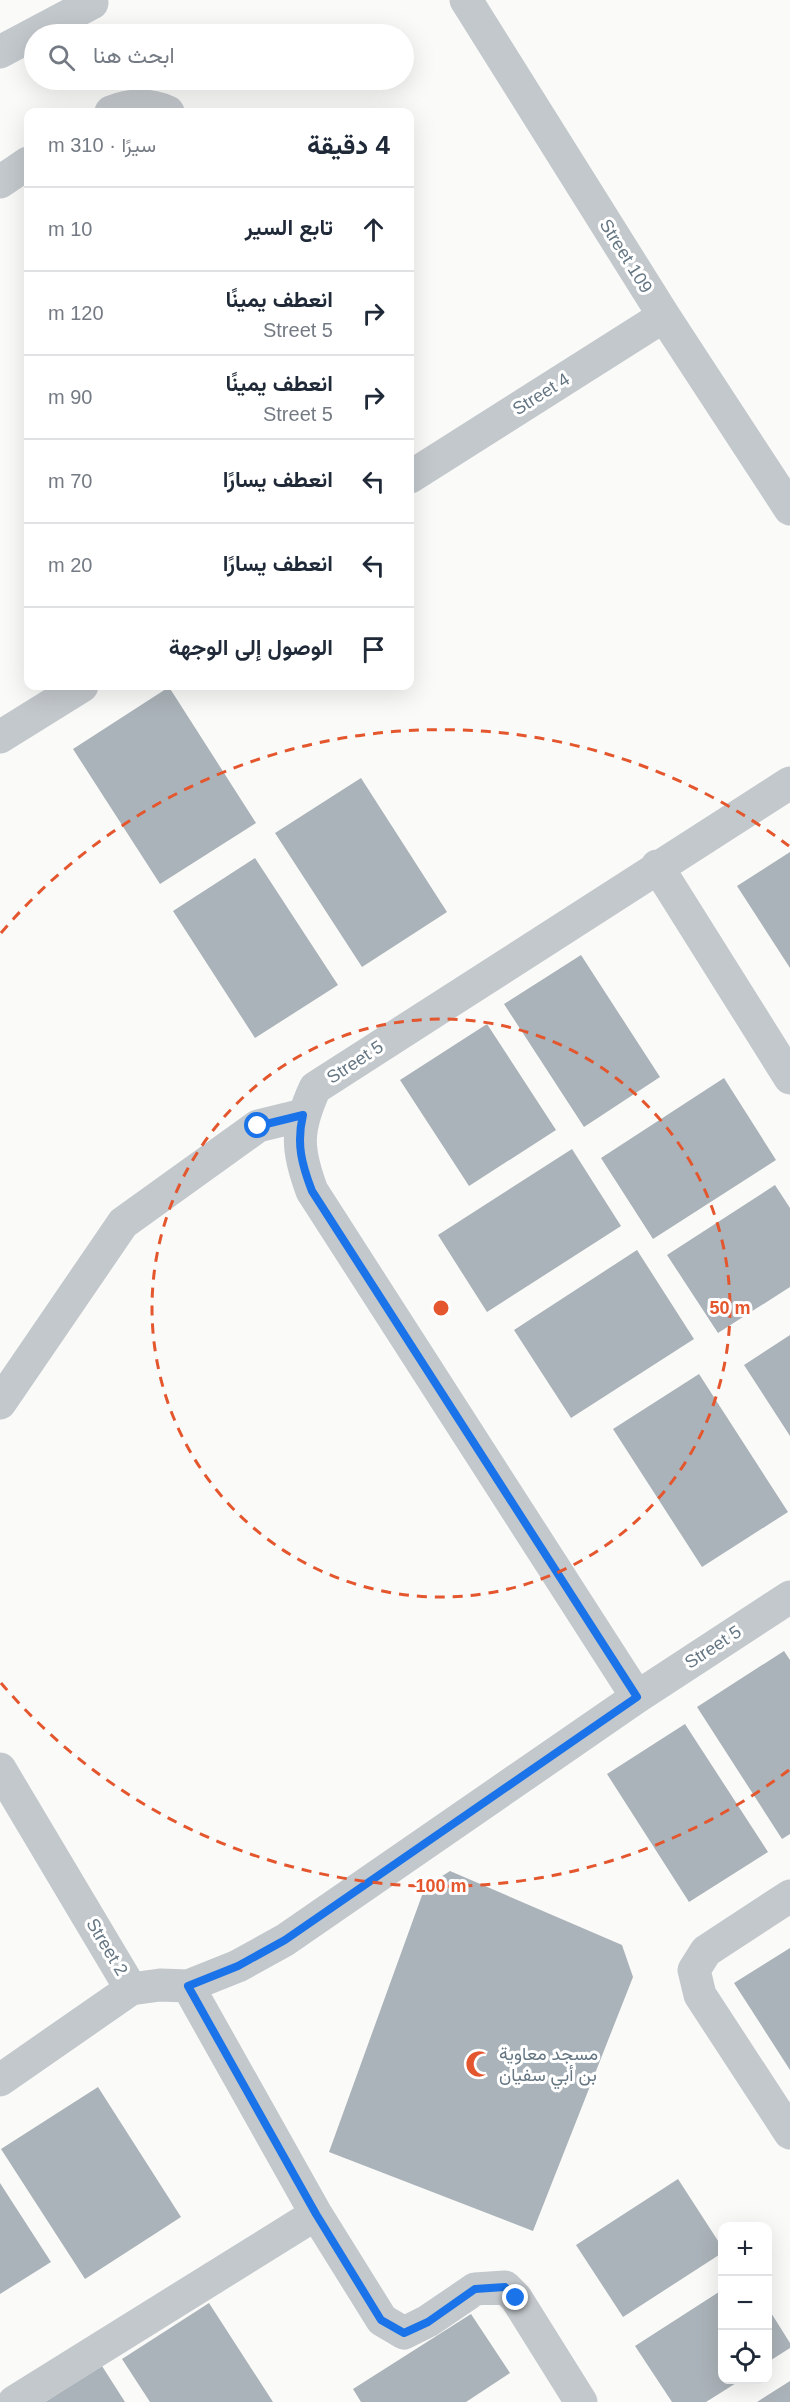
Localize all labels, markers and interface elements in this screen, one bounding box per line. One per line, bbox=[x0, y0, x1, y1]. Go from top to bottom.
search box bbox=[24, 24, 414, 90]
icon: search bbox=[45, 41, 78, 74]
text: ابحث هنا bbox=[93, 43, 175, 68]
text: 4 دقيقة bbox=[307, 130, 390, 160]
text: سيرًا · 310 m bbox=[48, 134, 156, 156]
icon: ahead bbox=[357, 213, 390, 246]
text: تابع السير bbox=[245, 215, 333, 240]
street label: Street 109 bbox=[596, 215, 656, 297]
text: 10 m bbox=[48, 218, 92, 240]
text: انعطف يمينًا bbox=[225, 287, 333, 312]
icon: right bbox=[357, 297, 390, 330]
text: 120 m bbox=[48, 302, 104, 324]
text: Street 5 bbox=[263, 319, 333, 341]
street label: Street 4 bbox=[509, 369, 573, 419]
text: انعطف يمينًا bbox=[225, 371, 333, 396]
icon: right bbox=[357, 381, 390, 414]
text: 90 m bbox=[48, 386, 92, 408]
text: Street 5 bbox=[263, 403, 333, 425]
icon: left bbox=[357, 465, 390, 498]
text: انعطف يسارًا bbox=[223, 467, 333, 492]
text: 70 m bbox=[48, 470, 92, 492]
icon: left bbox=[357, 549, 390, 582]
text: انعطف يسارًا bbox=[223, 551, 333, 576]
text: 20 m bbox=[48, 554, 92, 576]
icon: arrive bbox=[357, 633, 390, 666]
text: الوصول إلى الوجهة bbox=[169, 635, 333, 660]
street label: Street 5 bbox=[323, 1036, 387, 1088]
route start bbox=[244, 1112, 270, 1138]
centre of rings bbox=[431, 1298, 451, 1318]
text: 50 m bbox=[709, 1298, 751, 1318]
street label: Street 5 bbox=[681, 1621, 745, 1673]
text: 100 m bbox=[415, 1876, 467, 1896]
street label: Street 2 bbox=[82, 1915, 132, 1979]
place label: مسجد معاوية بن أبي سفيان bbox=[499, 2044, 598, 2090]
mosque icon: مسجد معاوية بن أبي سفيان bbox=[464, 2049, 494, 2079]
map controls bbox=[718, 2222, 772, 2384]
button: + bbox=[718, 2222, 772, 2276]
button: − bbox=[718, 2276, 772, 2330]
route end bbox=[502, 2284, 528, 2310]
button: locate bbox=[718, 2330, 772, 2384]

